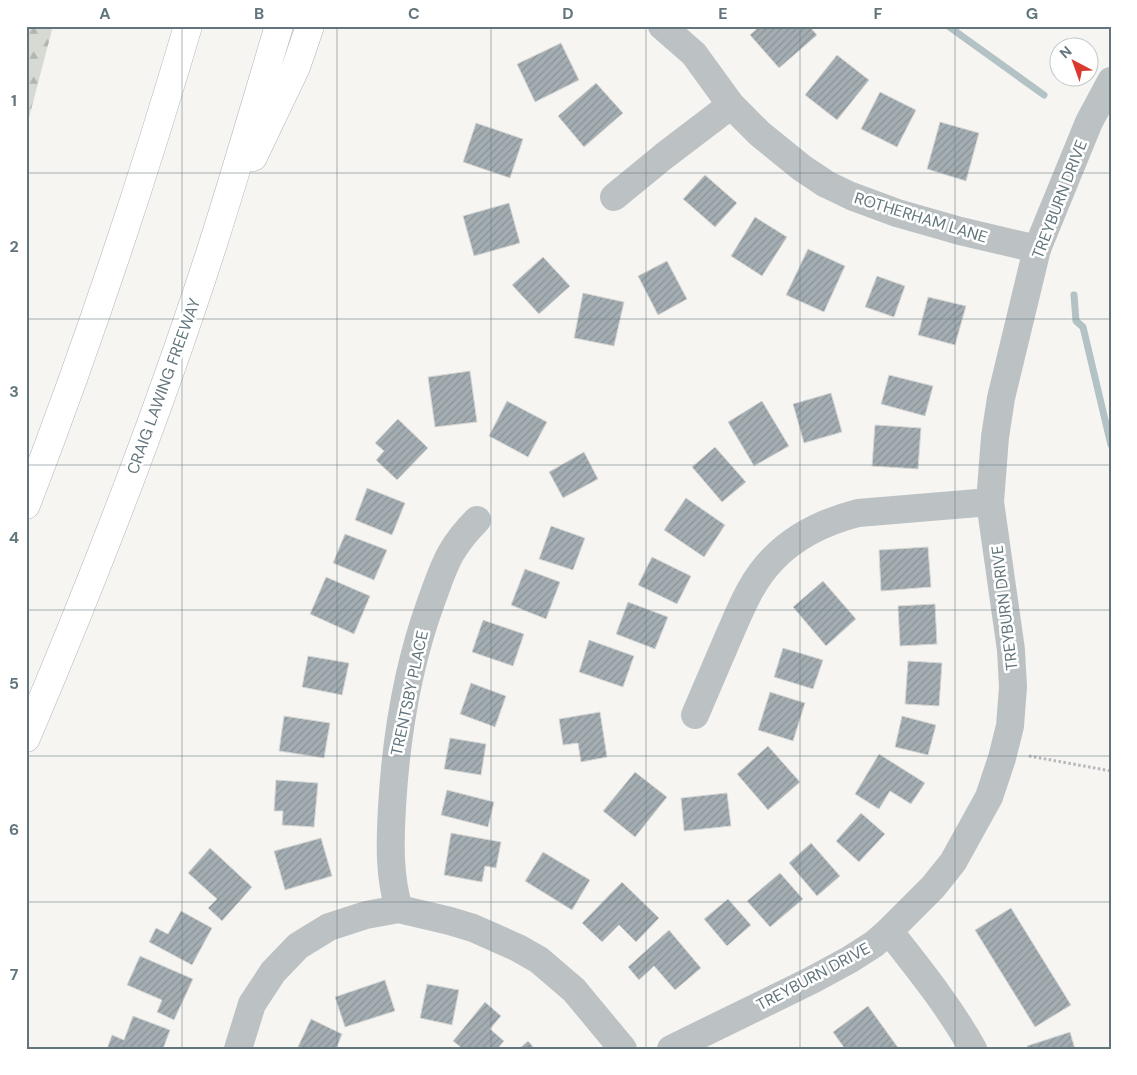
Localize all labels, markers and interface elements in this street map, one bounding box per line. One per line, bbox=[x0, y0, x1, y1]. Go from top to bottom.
text: A bbox=[99, 3, 111, 24]
text: B bbox=[254, 3, 264, 24]
text: C bbox=[408, 3, 420, 24]
text: D bbox=[562, 3, 574, 24]
text: E bbox=[718, 3, 728, 24]
text: F bbox=[874, 3, 883, 24]
text: G bbox=[1026, 3, 1038, 24]
north arrow bbox=[1050, 38, 1100, 88]
text: N bbox=[1056, 42, 1075, 62]
text: 1 bbox=[11, 90, 17, 111]
street label: TREYBURN DRIVE bbox=[1027, 137, 1092, 262]
street label: ROTHERHAM LANE bbox=[852, 187, 990, 248]
text: 2 bbox=[9, 236, 19, 257]
street label: CRAIG LAWING FREEWAY bbox=[122, 295, 205, 477]
text: 3 bbox=[9, 381, 19, 402]
text: 4 bbox=[9, 527, 19, 548]
street label: TREYBURN DRIVE bbox=[986, 544, 1023, 672]
street label: TRENTSBY PLACE bbox=[386, 629, 433, 758]
text: 5 bbox=[9, 673, 19, 694]
text: 6 bbox=[9, 819, 19, 840]
street label: TREYBURN DRIVE bbox=[753, 938, 874, 1015]
text: 7 bbox=[10, 964, 19, 985]

